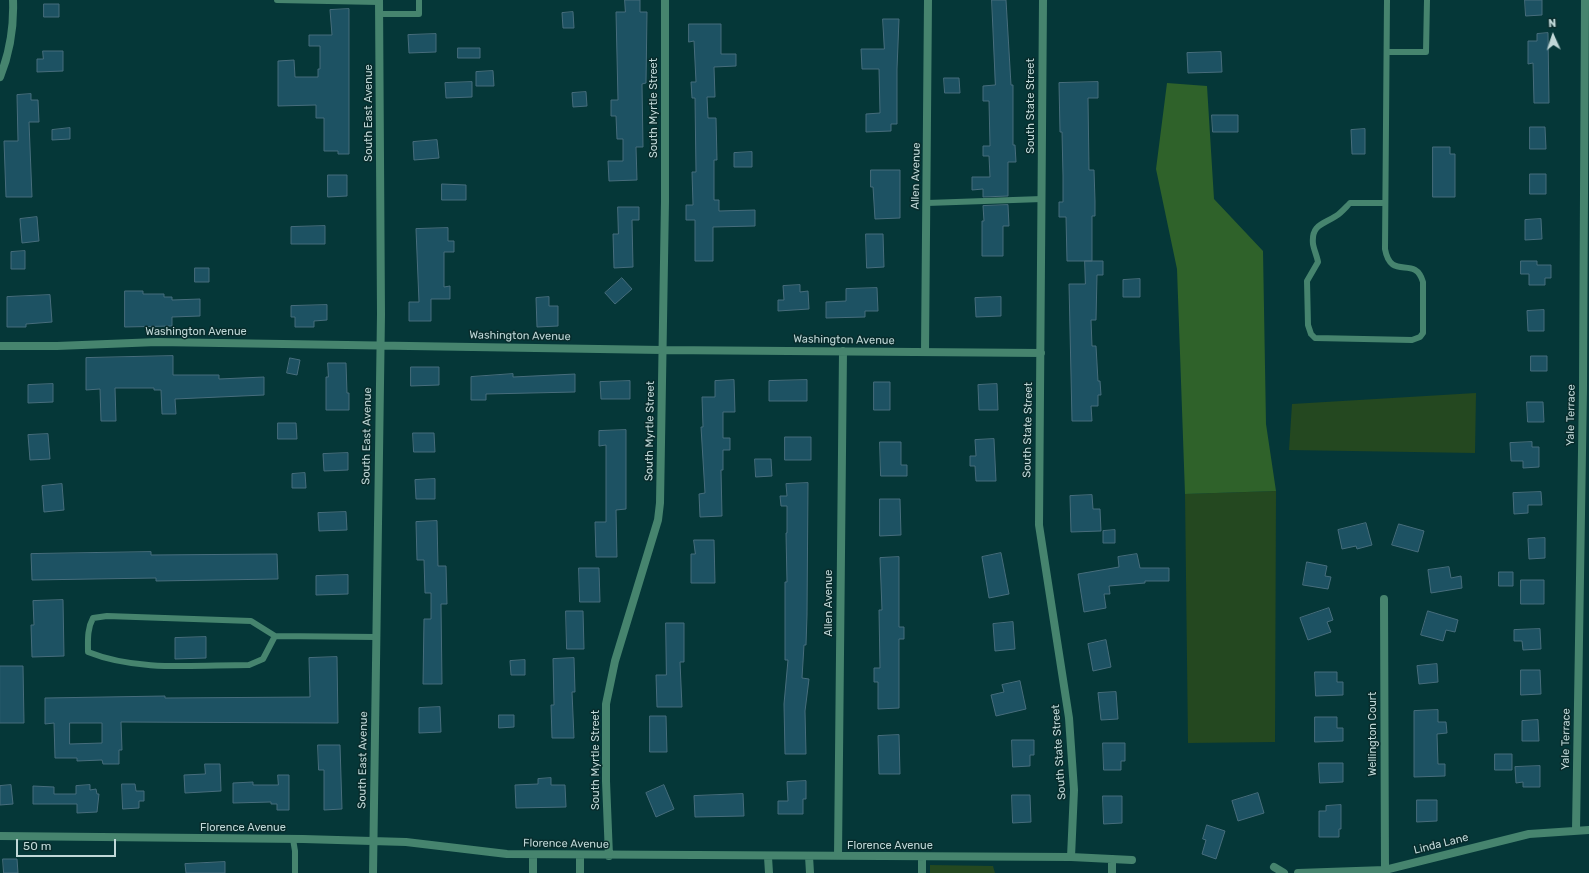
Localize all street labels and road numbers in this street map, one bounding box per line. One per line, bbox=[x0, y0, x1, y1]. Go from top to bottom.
street label: South Myrtle Street bbox=[647, 58, 661, 158]
street label: South State Street bbox=[1024, 58, 1038, 154]
street label: South East Avenue bbox=[362, 64, 376, 162]
street label: Allen Avenue bbox=[909, 143, 923, 209]
street label: Washington Avenue bbox=[145, 325, 247, 339]
street label: Washington Avenue bbox=[469, 329, 571, 343]
street label: Washington Avenue bbox=[793, 333, 895, 347]
street label: South Myrtle Street bbox=[643, 381, 657, 481]
street label: South State Street bbox=[1021, 382, 1035, 478]
street label: Yale Terrace bbox=[1564, 384, 1578, 446]
street label: South East Avenue bbox=[360, 387, 374, 485]
street label: Allen Avenue bbox=[822, 570, 836, 636]
street label: Wellington Court bbox=[1366, 692, 1380, 776]
street label: South State Street bbox=[1049, 704, 1069, 800]
street label: Yale Terrace bbox=[1559, 708, 1573, 770]
street label: South Myrtle Street bbox=[589, 710, 603, 810]
street label: South East Avenue bbox=[356, 711, 370, 809]
street label: Florence Avenue bbox=[200, 821, 286, 835]
street label: Linda Lane bbox=[1412, 831, 1470, 857]
street label: Florence Avenue bbox=[523, 837, 609, 851]
street label: Florence Avenue bbox=[847, 839, 933, 853]

